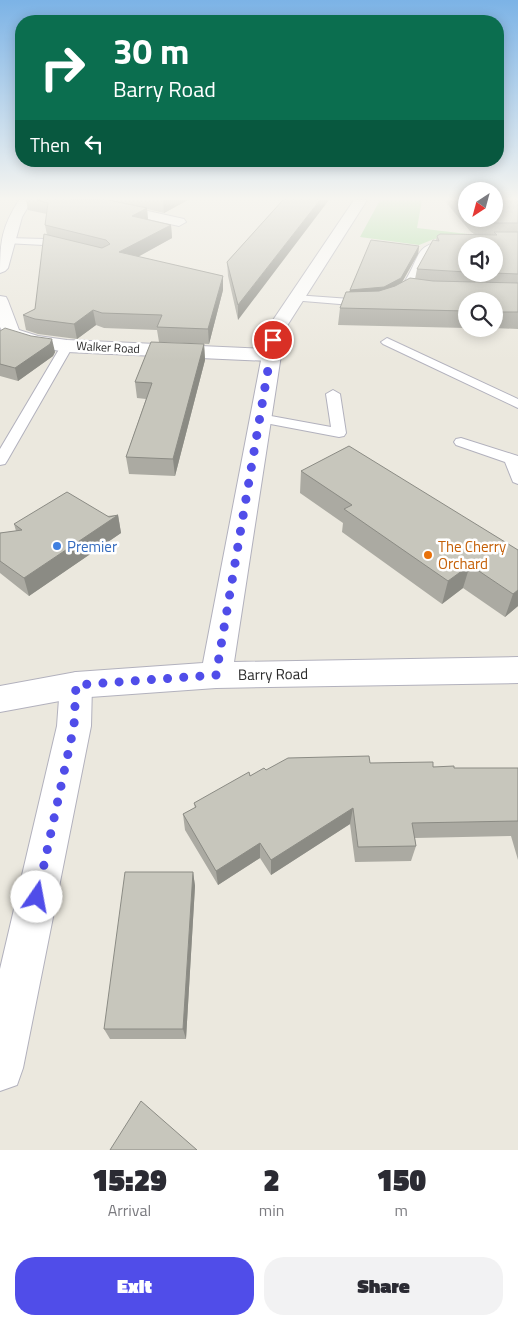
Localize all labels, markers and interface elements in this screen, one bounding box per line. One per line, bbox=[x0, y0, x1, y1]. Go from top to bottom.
text: 30 m bbox=[113, 24, 189, 78]
icon: right bbox=[30, 35, 95, 100]
text: Barry Road bbox=[113, 72, 216, 106]
text: Then bbox=[30, 130, 70, 159]
icon: left bbox=[80, 130, 108, 158]
north arrow bbox=[458, 182, 502, 228]
map controls bbox=[458, 182, 503, 337]
button: sound bbox=[458, 237, 503, 282]
button: search bbox=[458, 292, 503, 337]
pin bbox=[252, 319, 294, 361]
icon: arrive bbox=[259, 326, 287, 354]
street label: Walker Road bbox=[76, 336, 140, 358]
place label: Premier bbox=[67, 535, 117, 558]
place label: The Cherry Orchard bbox=[438, 535, 506, 575]
marker: Premier bbox=[51, 540, 63, 552]
marker: The Cherry Orchard bbox=[422, 549, 434, 561]
street label: Barry Road bbox=[238, 662, 308, 686]
position arrow bbox=[10, 870, 62, 922]
text: 15:29 bbox=[92, 1157, 167, 1203]
text: 2 bbox=[263, 1157, 280, 1203]
text: 150 bbox=[376, 1157, 426, 1203]
text: Arrival bbox=[108, 1198, 151, 1222]
text: min bbox=[259, 1198, 284, 1222]
text: m bbox=[394, 1198, 408, 1222]
button: Exit bbox=[15, 1257, 254, 1315]
button: Share bbox=[264, 1257, 503, 1315]

